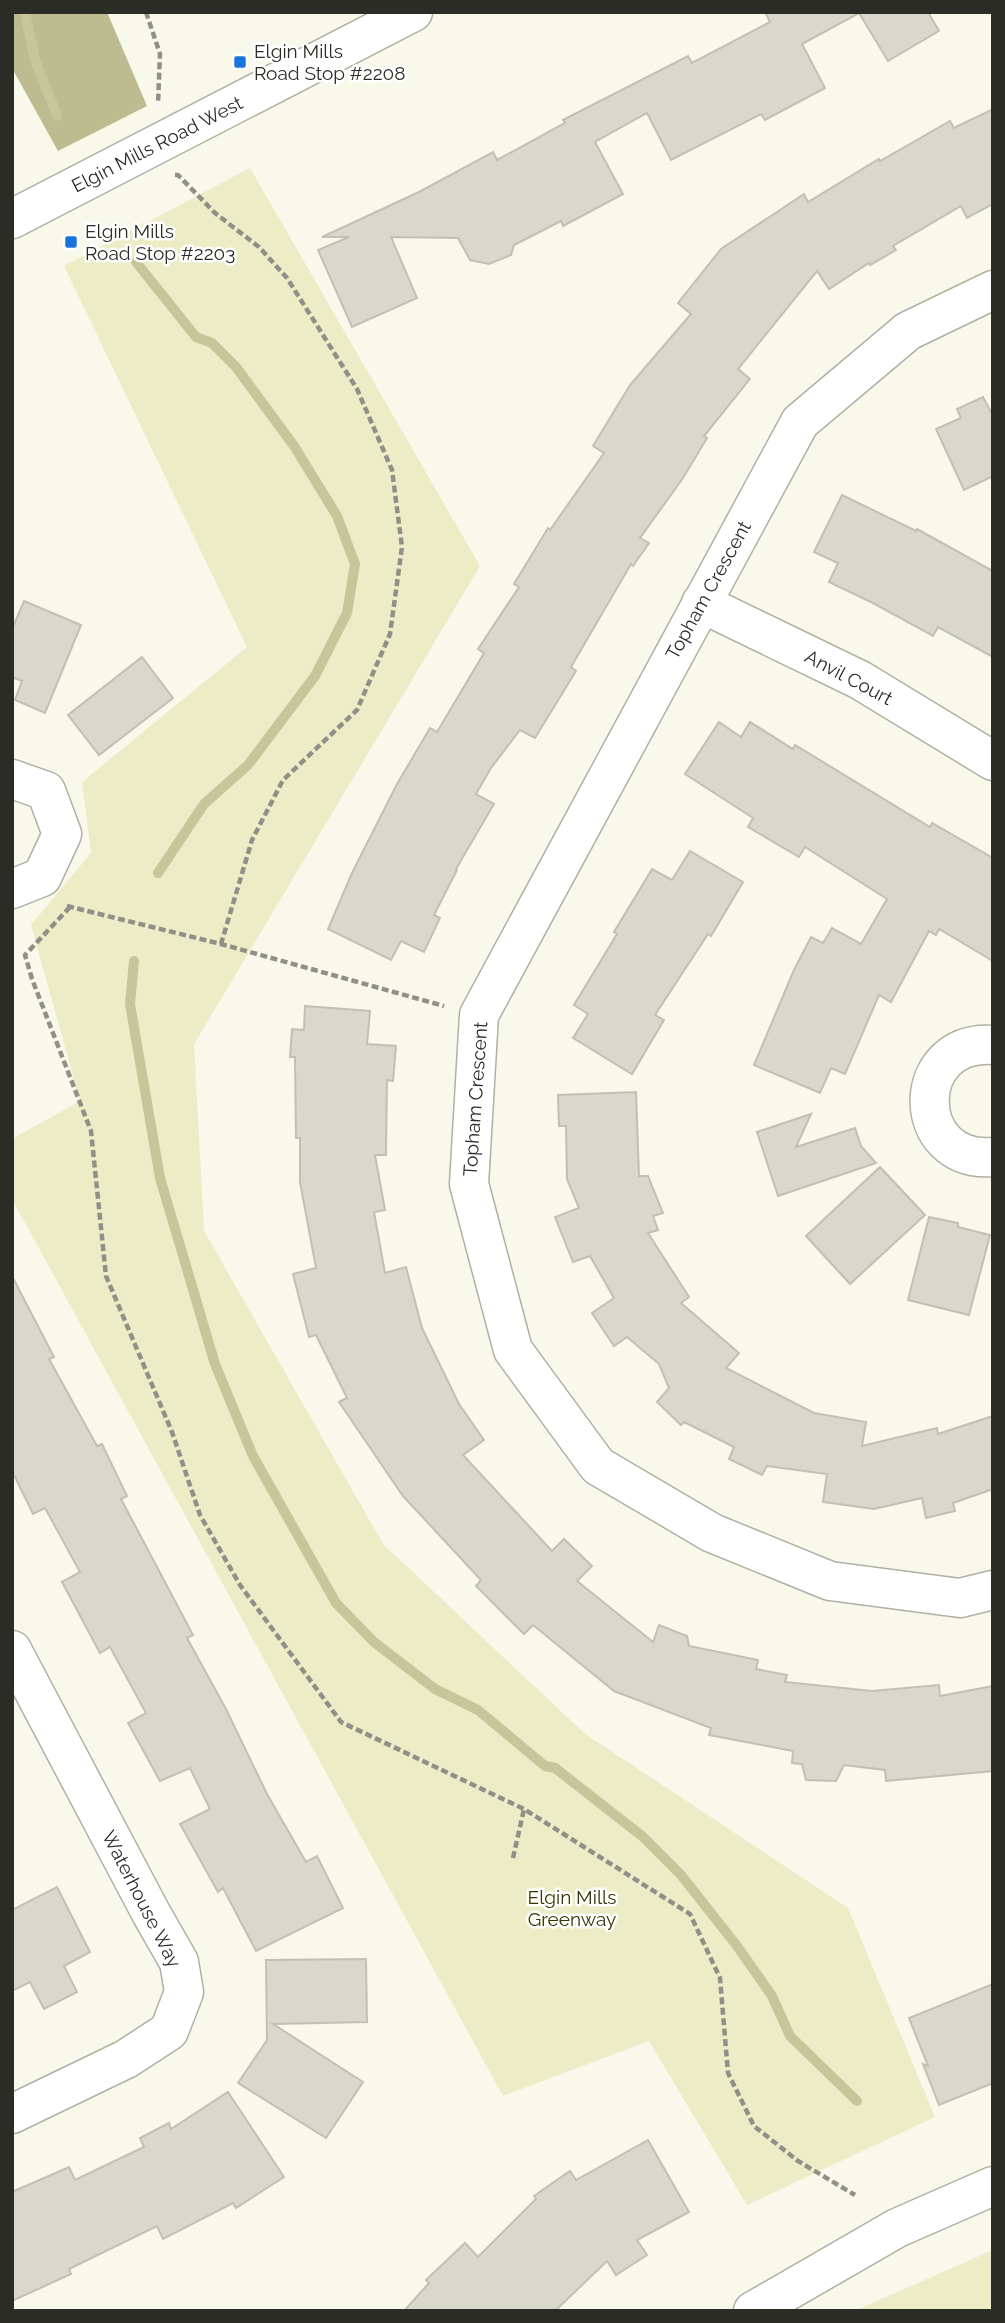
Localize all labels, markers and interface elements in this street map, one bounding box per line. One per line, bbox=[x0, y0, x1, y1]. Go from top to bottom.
place label: Elgin Mills Road Stop #2208 bbox=[254, 40, 405, 84]
marker: Elgin Mills Road Stop #2208 bbox=[232, 54, 248, 70]
street label: Elgin Mills Road West bbox=[68, 91, 247, 197]
place label: Elgin Mills Road Stop #2203 bbox=[85, 220, 235, 264]
marker: Elgin Mills Road Stop #2203 bbox=[63, 234, 79, 250]
street label: Topham Crescent bbox=[661, 516, 755, 663]
street label: Anvil Court bbox=[801, 645, 897, 710]
street label: Topham Crescent bbox=[459, 1020, 491, 1177]
street label: Waterhouse Way bbox=[98, 1827, 186, 1971]
park label: Elgin Mills Greenway bbox=[528, 1886, 616, 1930]

